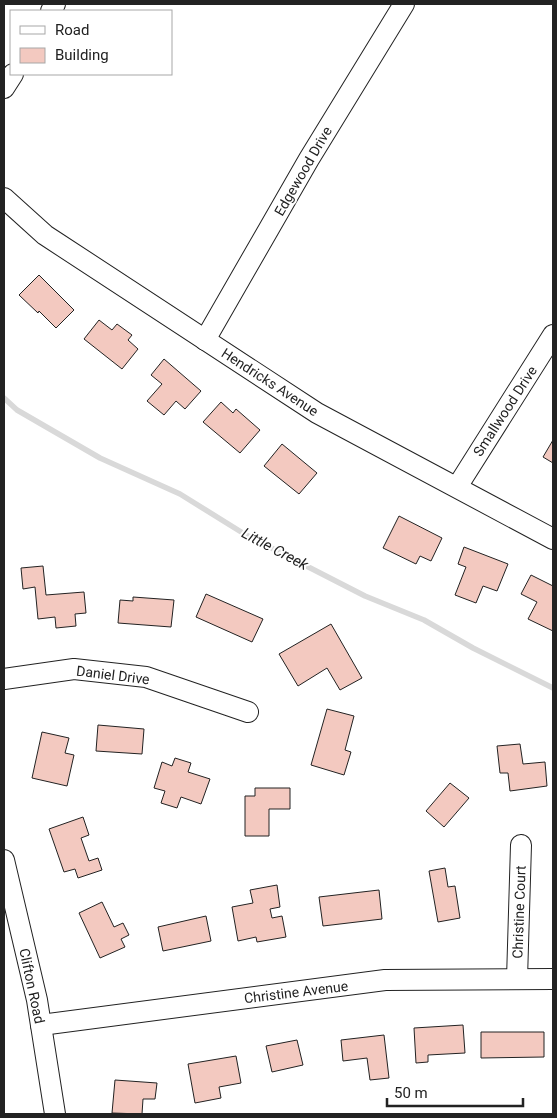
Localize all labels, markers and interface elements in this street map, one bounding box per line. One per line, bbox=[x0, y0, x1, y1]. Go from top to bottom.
legend bbox=[10, 10, 172, 75]
text: Road bbox=[55, 21, 89, 39]
text: Building bbox=[55, 46, 109, 64]
street label: Edgewood Drive bbox=[271, 124, 335, 218]
street label: Hendricks Avenue bbox=[219, 345, 321, 419]
street label: Smallwood Drive bbox=[470, 363, 540, 459]
water label: Little Creek bbox=[239, 524, 312, 574]
street label: Daniel Drive bbox=[75, 663, 151, 687]
street label: Christine Court bbox=[509, 865, 529, 959]
street label: Clifton Road bbox=[16, 947, 48, 1025]
street label: Christine Avenue bbox=[243, 978, 349, 1006]
scale bar bbox=[387, 1076, 523, 1108]
text: 50 m bbox=[394, 1084, 428, 1102]

